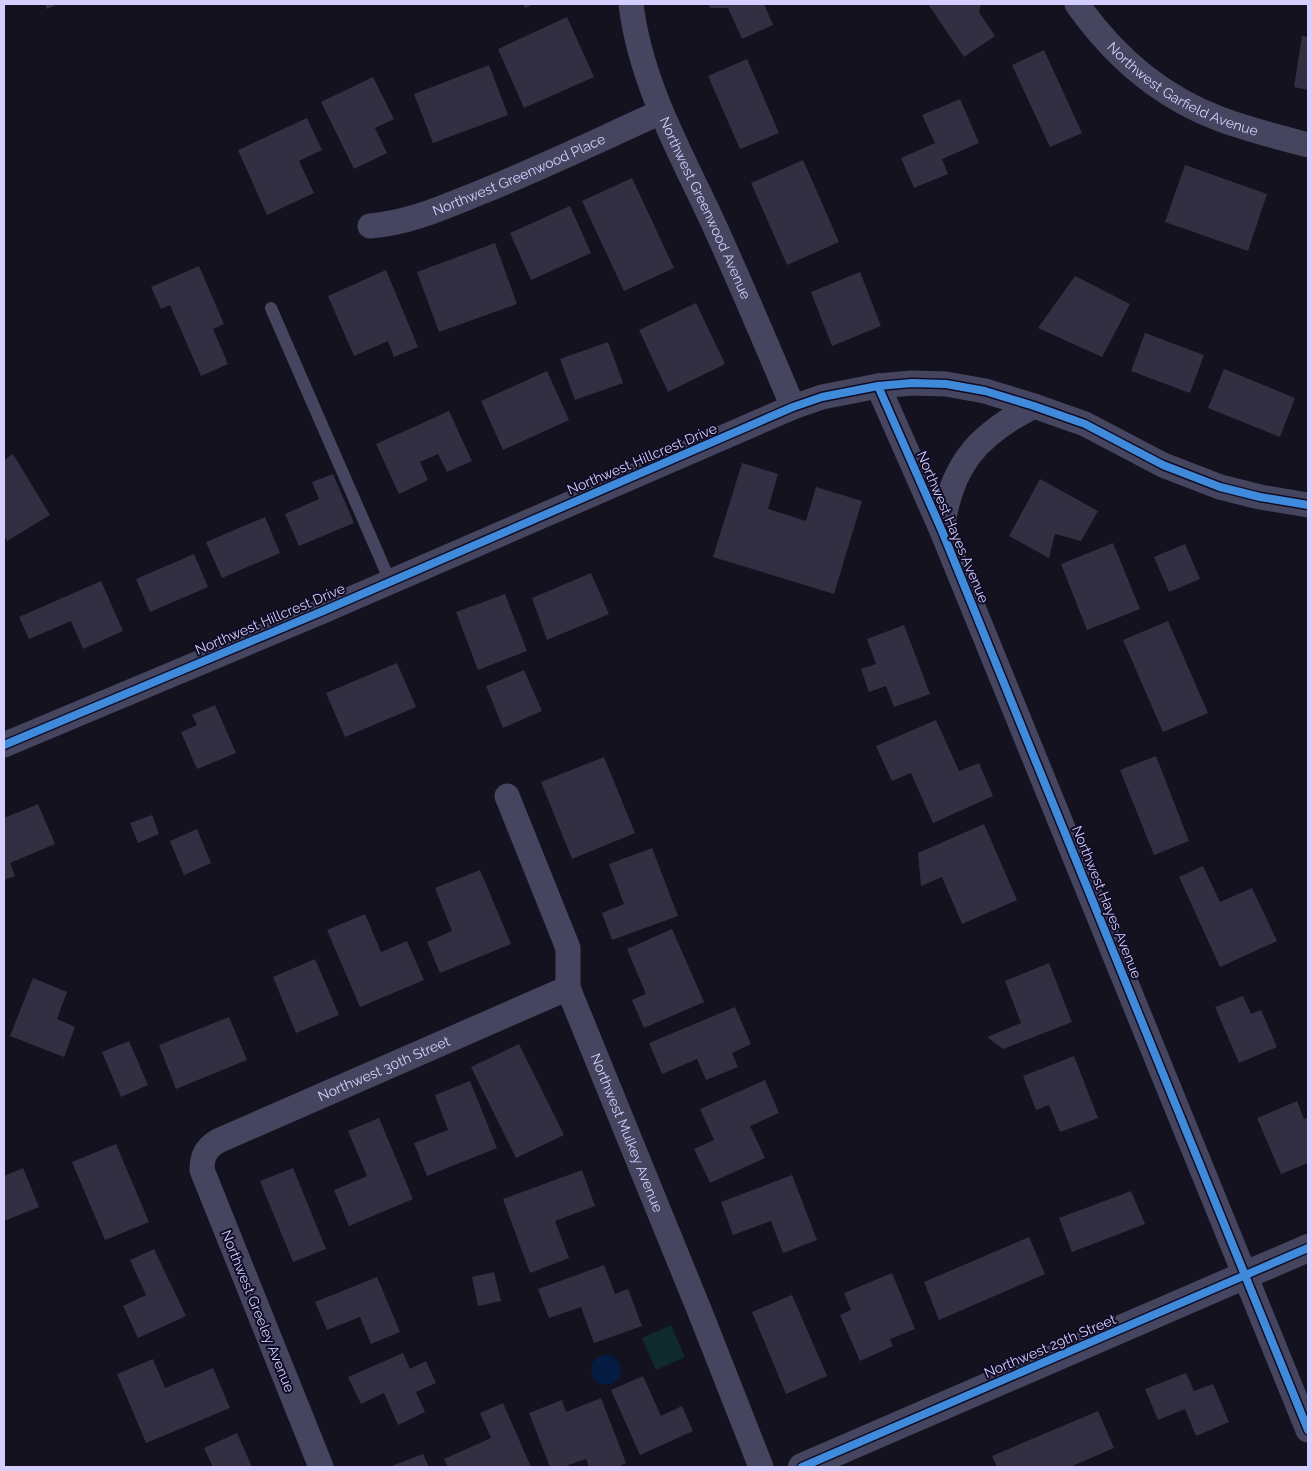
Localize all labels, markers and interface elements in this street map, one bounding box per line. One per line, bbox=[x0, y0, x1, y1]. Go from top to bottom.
street label: Northwest Garfield Avenue bbox=[1104, 39, 1260, 139]
street label: Northwest Greenwood Avenue bbox=[656, 114, 754, 302]
street label: Northwest Greenwood Place bbox=[430, 131, 608, 219]
street label: Northwest Hillcrest Drive bbox=[565, 420, 719, 498]
street label: Northwest Hayes Avenue bbox=[914, 449, 992, 605]
street label: Northwest Hillcrest Drive bbox=[193, 580, 347, 658]
street label: Northwest Hayes Avenue bbox=[1069, 823, 1145, 981]
street label: Northwest 30th Street bbox=[315, 1033, 453, 1104]
street label: Northwest Mulkey Avenue bbox=[587, 1051, 666, 1214]
street label: Northwest Greeley Avenue bbox=[218, 1228, 298, 1394]
street label: Northwest 29th Street bbox=[982, 1311, 1119, 1381]

